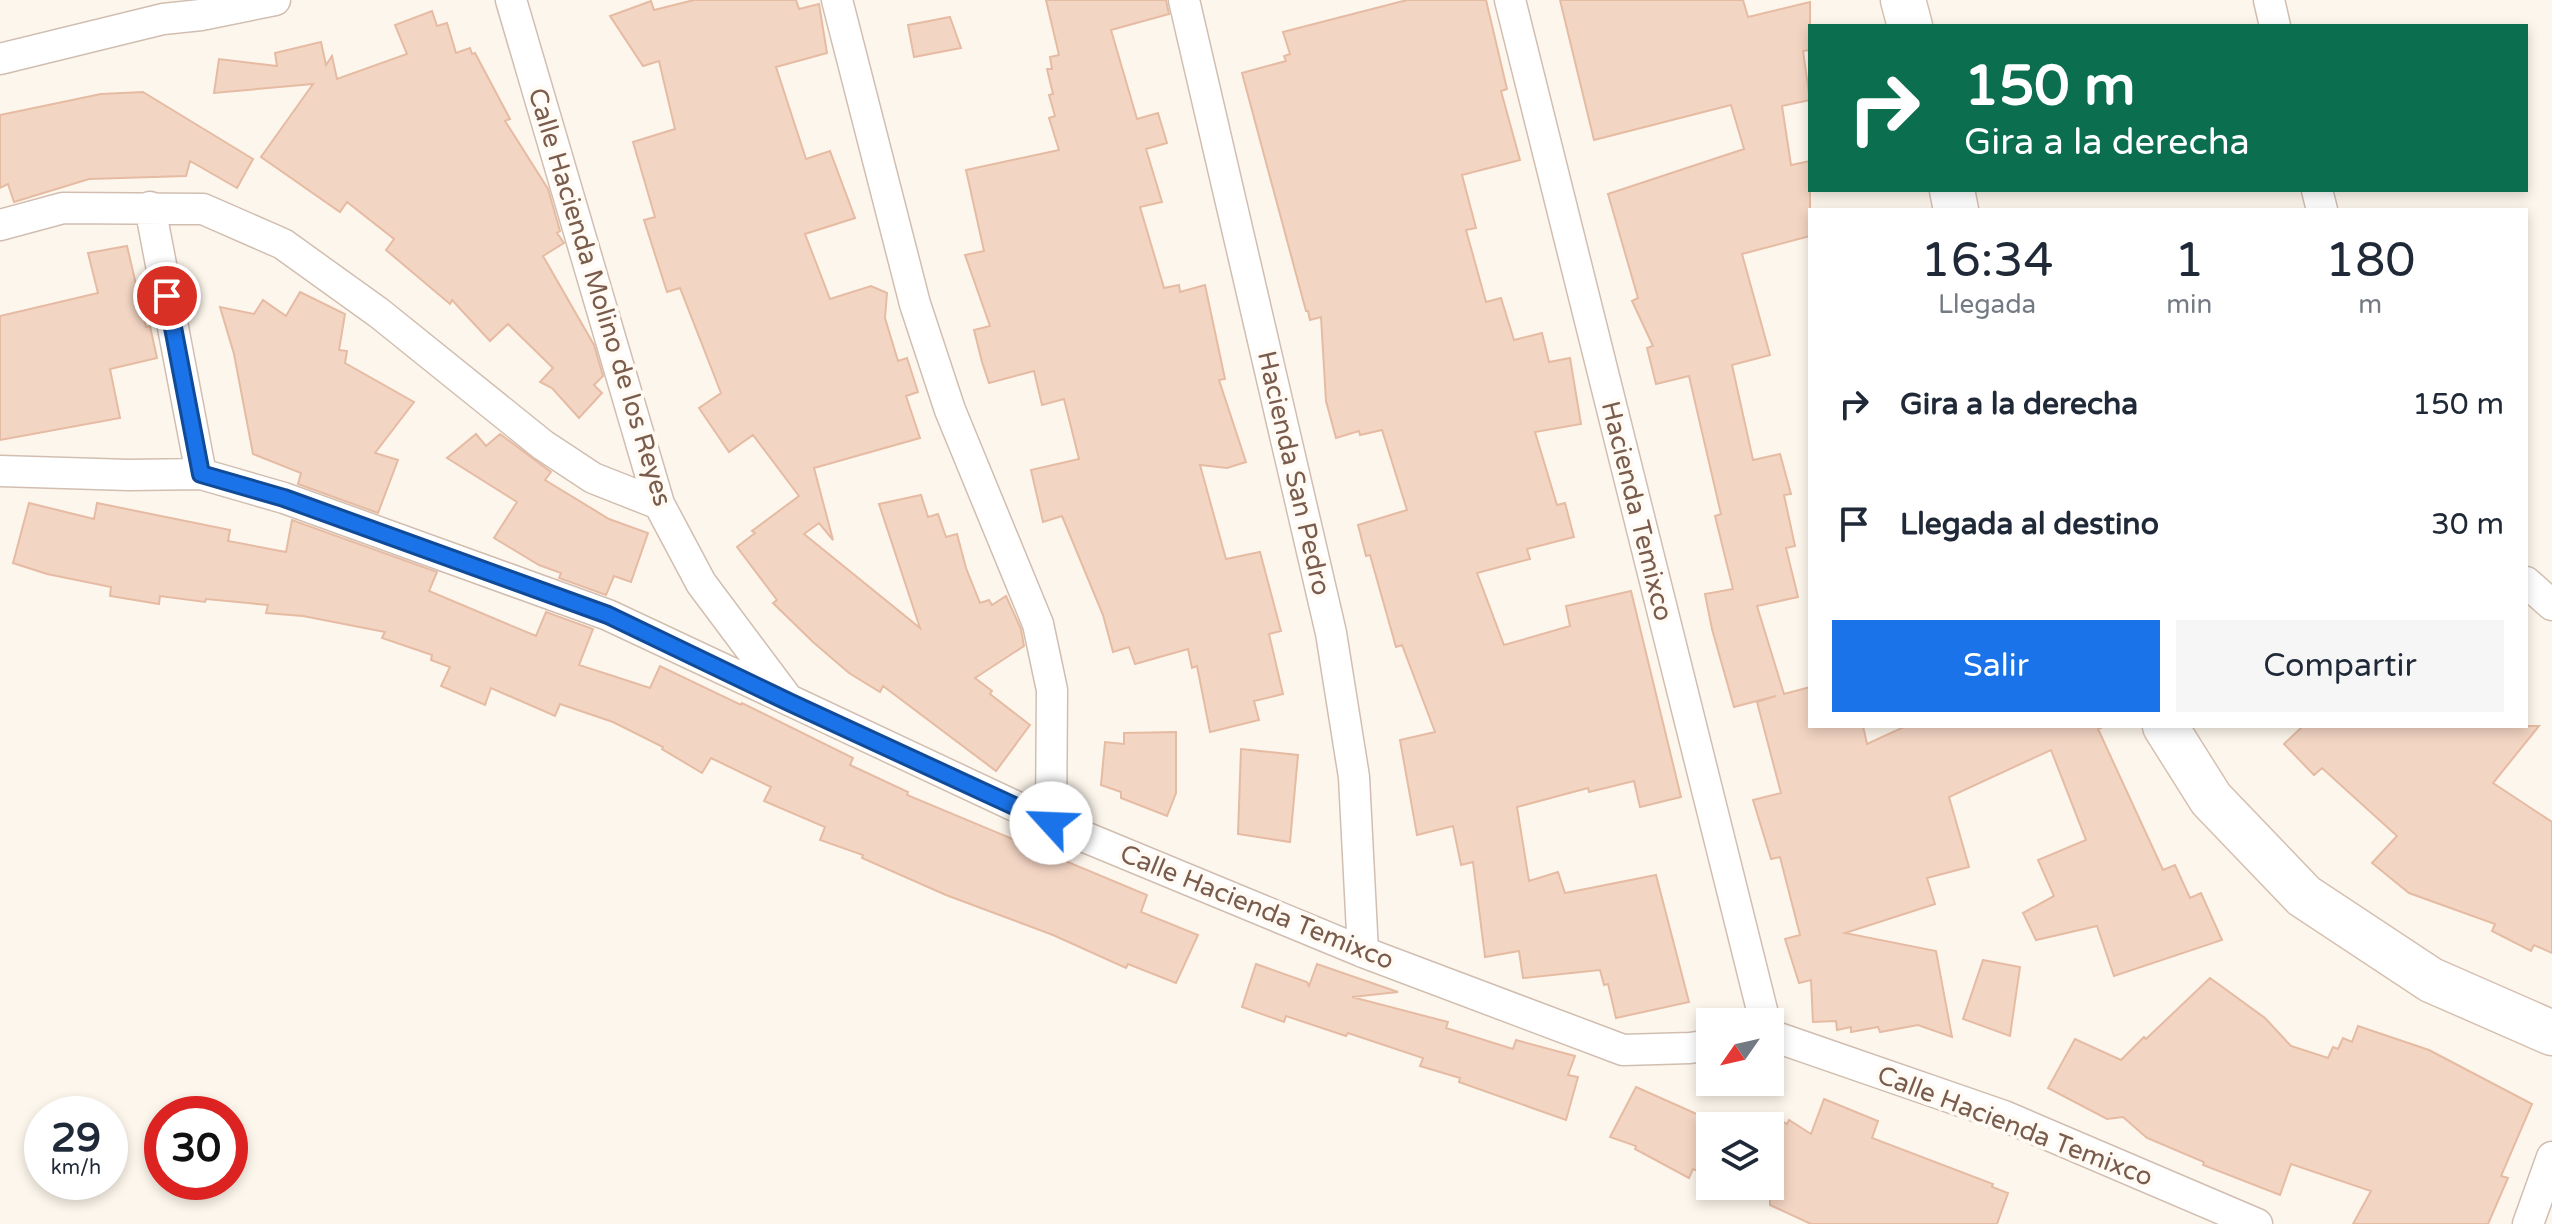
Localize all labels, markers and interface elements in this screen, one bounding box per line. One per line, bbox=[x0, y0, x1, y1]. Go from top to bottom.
text: 150 m bbox=[1964, 53, 2135, 120]
icon: right bbox=[1832, 56, 1936, 160]
street label: Calle Hacienda Molino de los Reyes bbox=[522, 84, 678, 510]
text: Gira a la derecha bbox=[1964, 121, 2250, 164]
text: 16:34 bbox=[1921, 232, 2054, 290]
text: 1 bbox=[2174, 232, 2204, 290]
text: 180 bbox=[2325, 232, 2415, 290]
pin bbox=[133, 262, 201, 330]
icon: arrive bbox=[145, 274, 189, 318]
text: Llegada bbox=[1938, 289, 2036, 320]
text: min bbox=[2166, 289, 2212, 320]
text: m bbox=[2358, 289, 2382, 320]
street label: Hacienda San Pedro bbox=[1251, 348, 1337, 598]
icon: right bbox=[1832, 382, 1876, 426]
text: Gira a la derecha bbox=[1900, 386, 2138, 423]
text: 150 m bbox=[2412, 386, 2504, 423]
street label: Hacienda Temixco bbox=[1595, 398, 1679, 624]
icon: arrive bbox=[1832, 502, 1876, 546]
text: Llegada al destino bbox=[1900, 506, 2159, 543]
text: 30 m bbox=[2431, 506, 2504, 543]
button: Salir bbox=[1832, 620, 2160, 712]
button: Compartir bbox=[2176, 620, 2504, 712]
position arrow bbox=[1009, 781, 1093, 865]
street label: Calle Hacienda Temixco bbox=[1116, 838, 1398, 976]
north arrow bbox=[1696, 1008, 1784, 1096]
map controls bbox=[1696, 1008, 1784, 1200]
street label: Calle Hacienda Temixco bbox=[1873, 1059, 2157, 1193]
speed limit sign: 30 bbox=[144, 1096, 248, 1200]
button: layers bbox=[1696, 1112, 1784, 1200]
text: 29 bbox=[51, 1114, 101, 1162]
text: km/h bbox=[51, 1156, 101, 1180]

